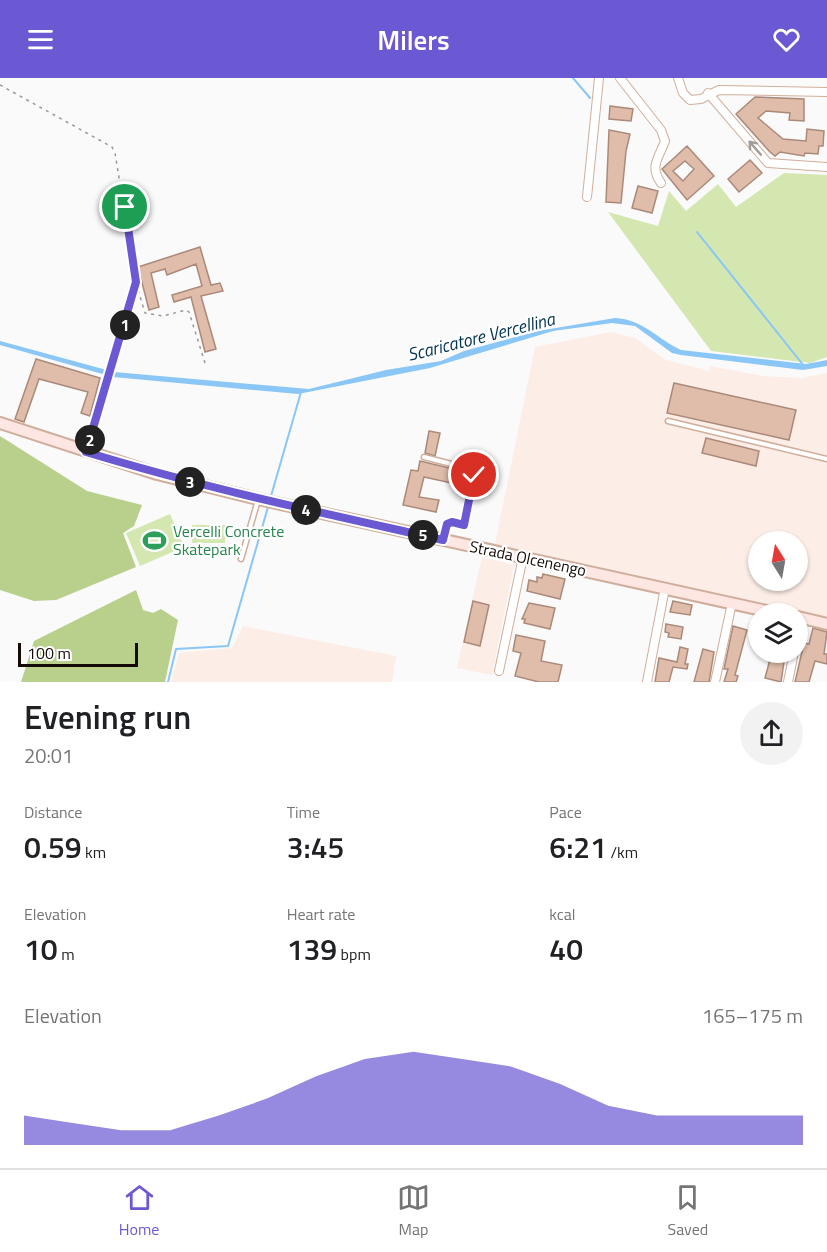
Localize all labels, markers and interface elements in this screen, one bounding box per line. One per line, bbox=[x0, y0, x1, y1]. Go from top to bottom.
text: Milers bbox=[377, 19, 450, 60]
icon: menu bbox=[24, 23, 57, 56]
icon: heart bbox=[770, 23, 803, 56]
one-way arrow bbox=[748, 141, 762, 156]
pin bbox=[99, 181, 150, 232]
icon: arrive bbox=[108, 190, 141, 223]
water label: Scaricatore Vercellina bbox=[404, 305, 558, 368]
pin: 1 bbox=[110, 310, 140, 340]
text: 1 bbox=[121, 313, 129, 337]
pin: 2 bbox=[75, 425, 105, 455]
text: 2 bbox=[86, 428, 94, 452]
pin bbox=[448, 449, 499, 500]
icon: check bbox=[457, 458, 490, 491]
pin: 3 bbox=[175, 467, 205, 497]
text: 3 bbox=[186, 470, 194, 494]
pin: 4 bbox=[291, 495, 321, 525]
text: 4 bbox=[302, 498, 310, 522]
place label: Vercelli Concrete Skatepark bbox=[173, 519, 284, 561]
pin: 5 bbox=[408, 520, 438, 550]
text: 5 bbox=[419, 523, 427, 547]
sports icon: Vercelli Concrete Skatepark bbox=[142, 527, 168, 553]
north arrow bbox=[748, 531, 808, 591]
map controls bbox=[748, 531, 808, 663]
street label: Strada Olcenengo bbox=[467, 534, 589, 582]
button: layers bbox=[748, 603, 808, 663]
scale bar bbox=[18, 640, 138, 668]
text: 100 m bbox=[27, 641, 71, 665]
text: Evening run bbox=[24, 692, 191, 742]
button: share bbox=[740, 702, 803, 765]
text: 20:01 bbox=[24, 740, 73, 771]
text: Distance bbox=[24, 800, 82, 824]
text: Time bbox=[287, 800, 320, 824]
text: Pace bbox=[549, 800, 582, 824]
text: 0.59 bbox=[24, 824, 82, 870]
text: 3:45 bbox=[287, 824, 344, 870]
text: 6:21 bbox=[549, 824, 607, 870]
text: km bbox=[82, 840, 106, 864]
text: /km bbox=[607, 840, 638, 864]
text: Elevation bbox=[24, 902, 86, 926]
text: Heart rate bbox=[287, 902, 355, 926]
text: kcal bbox=[549, 902, 575, 926]
text: 10 bbox=[24, 926, 58, 972]
text: 139 bbox=[287, 926, 337, 972]
text: 40 bbox=[549, 926, 583, 972]
text: m bbox=[58, 942, 75, 966]
text: bpm bbox=[337, 942, 371, 966]
text: Elevation bbox=[24, 1000, 102, 1031]
text: 165–175 m bbox=[702, 1000, 803, 1031]
tab: Home bbox=[119, 1181, 159, 1241]
tab: Map bbox=[397, 1181, 430, 1241]
tab: Saved bbox=[667, 1181, 708, 1241]

